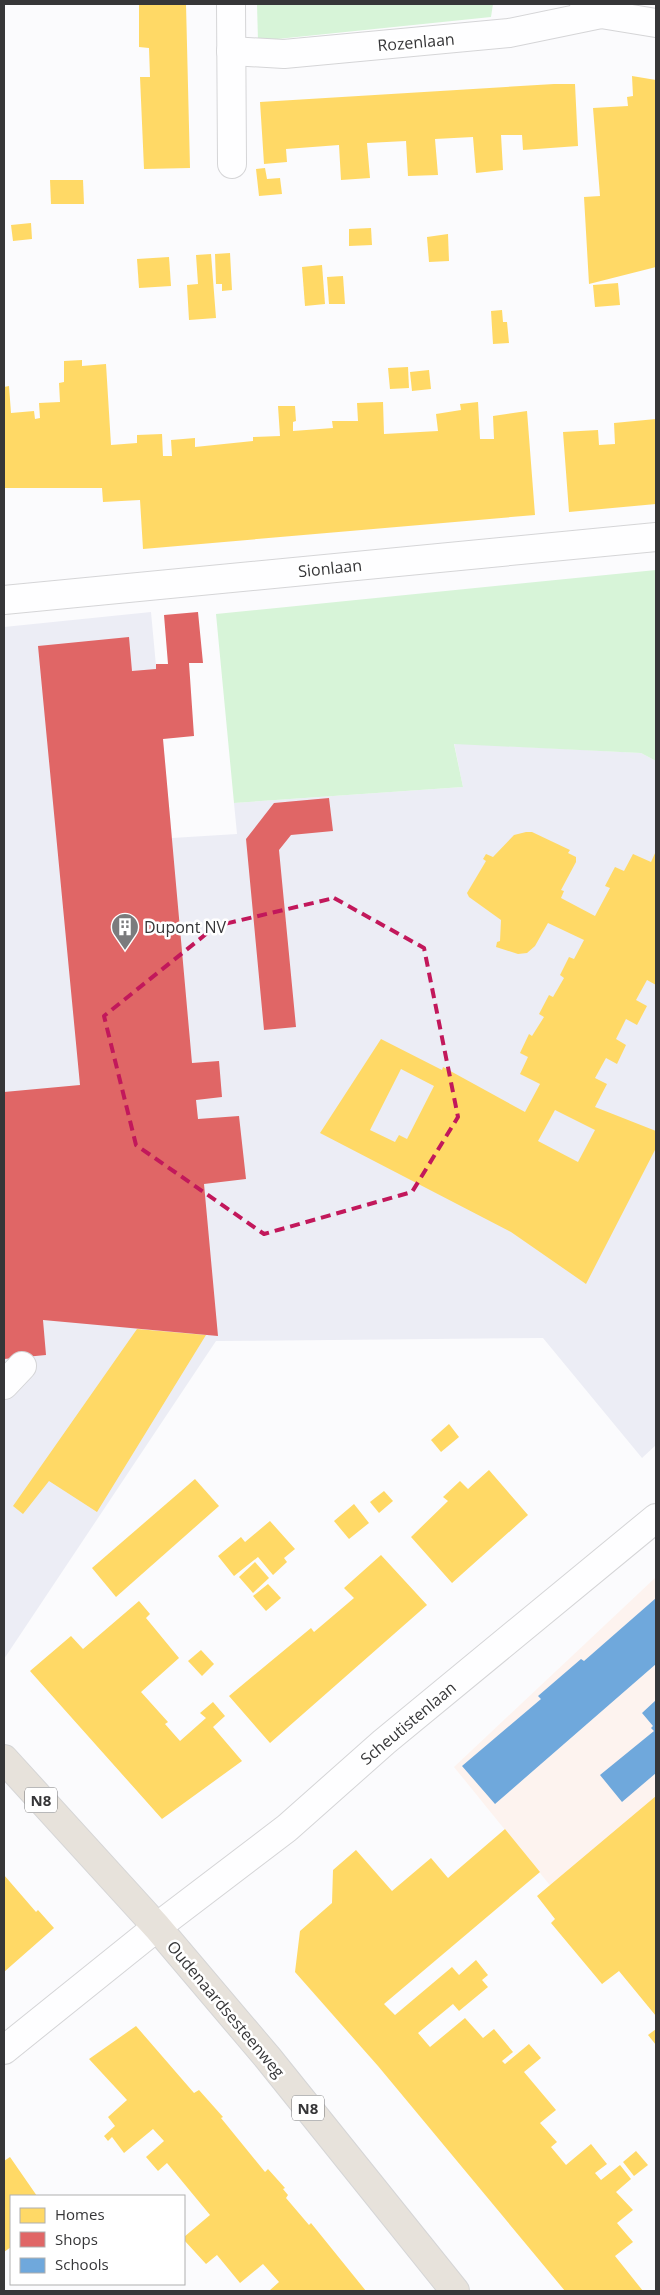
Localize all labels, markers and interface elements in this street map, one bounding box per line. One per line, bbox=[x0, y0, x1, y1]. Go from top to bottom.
street label: Rozenlaan bbox=[376, 28, 456, 56]
street label: Sionlaan bbox=[297, 554, 363, 582]
building icon: Dupont NV bbox=[110, 912, 140, 951]
place label: Dupont NV bbox=[144, 916, 227, 938]
street label: Scheutistenlaan bbox=[356, 1676, 460, 1770]
road number: N8 bbox=[25, 1788, 57, 1812]
street label: Oudenaardsesteenweg bbox=[162, 1936, 290, 2082]
road number: N8 bbox=[292, 2096, 324, 2120]
legend bbox=[10, 2195, 185, 2285]
text: Homes bbox=[55, 2204, 105, 2224]
text: Shops bbox=[55, 2229, 98, 2249]
text: Schools bbox=[55, 2254, 109, 2274]

